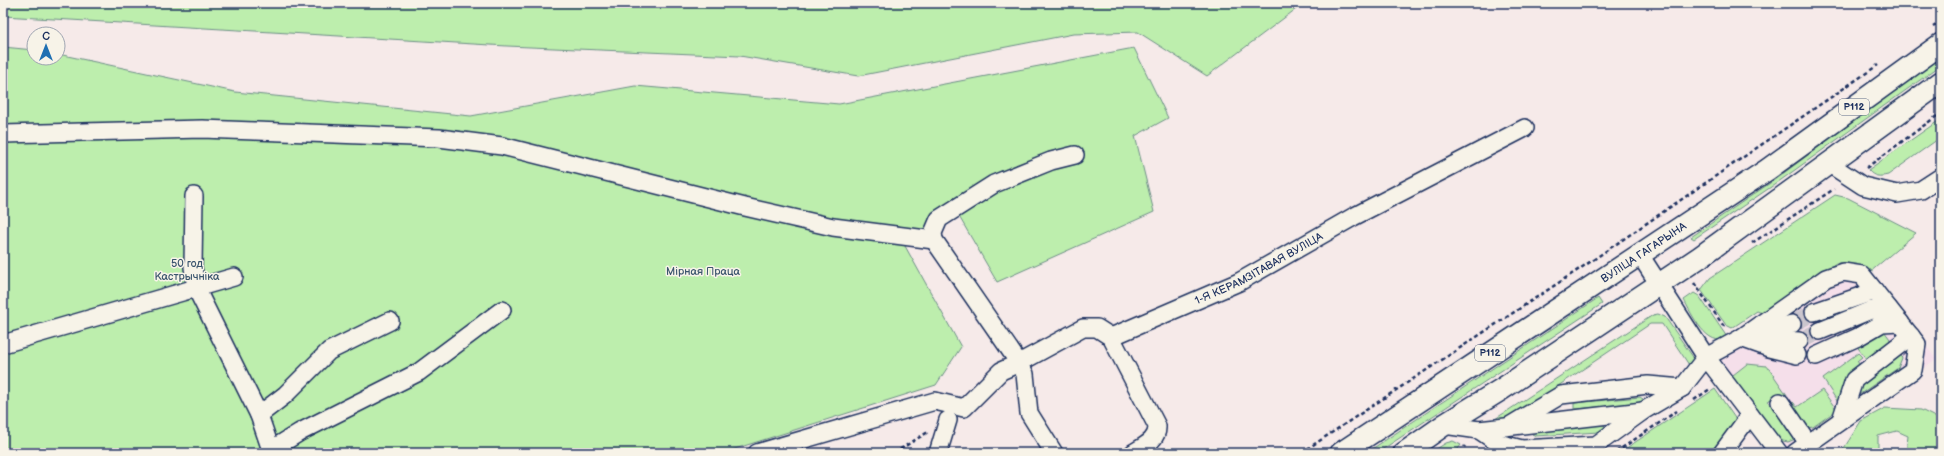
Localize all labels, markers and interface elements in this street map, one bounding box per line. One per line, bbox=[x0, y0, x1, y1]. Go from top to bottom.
north arrow bbox=[26, 26, 66, 66]
text: С bbox=[42, 30, 50, 43]
road number: Р112 bbox=[1839, 99, 1869, 115]
street label: ВУЛІЦА ГАГАРЫНА bbox=[1598, 219, 1689, 285]
street label: 1-Я КЕРАМЗІТАВАЯ ВУЛІЦА bbox=[1193, 229, 1325, 307]
park label: 50 год Кастрычніка bbox=[154, 257, 220, 283]
park label: Мірная Праца bbox=[666, 265, 740, 278]
road number: Р112 bbox=[1475, 345, 1505, 361]

